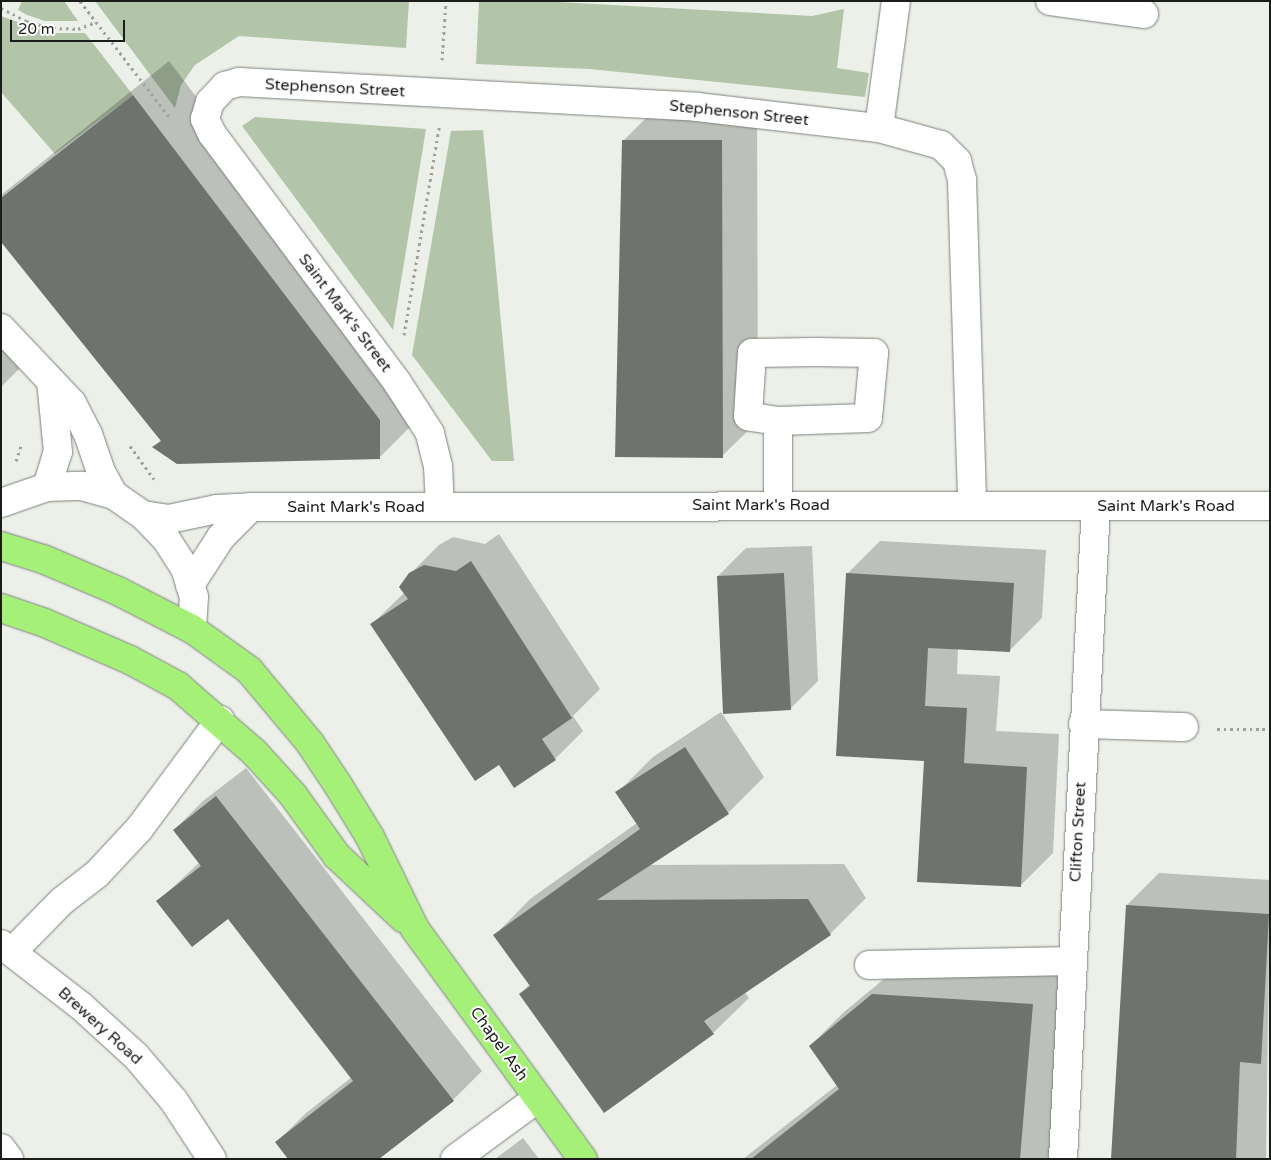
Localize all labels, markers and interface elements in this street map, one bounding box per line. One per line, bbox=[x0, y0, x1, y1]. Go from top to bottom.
scale bar bbox=[12, 10, 128, 42]
text: 20 m bbox=[18, 20, 55, 38]
street label: Stephenson Street bbox=[264, 75, 406, 101]
street label: Stephenson Street bbox=[668, 96, 810, 130]
street label: Saint Mark's Street bbox=[294, 250, 396, 376]
street label: Saint Mark's Road bbox=[692, 495, 830, 515]
street label: Saint Mark's Road bbox=[1097, 496, 1235, 516]
street label: Saint Mark's Road bbox=[287, 497, 425, 517]
street label: Clifton Street bbox=[1066, 781, 1090, 883]
street label: Brewery Road bbox=[54, 983, 146, 1069]
street label: Chapel Ash bbox=[466, 1003, 532, 1085]

